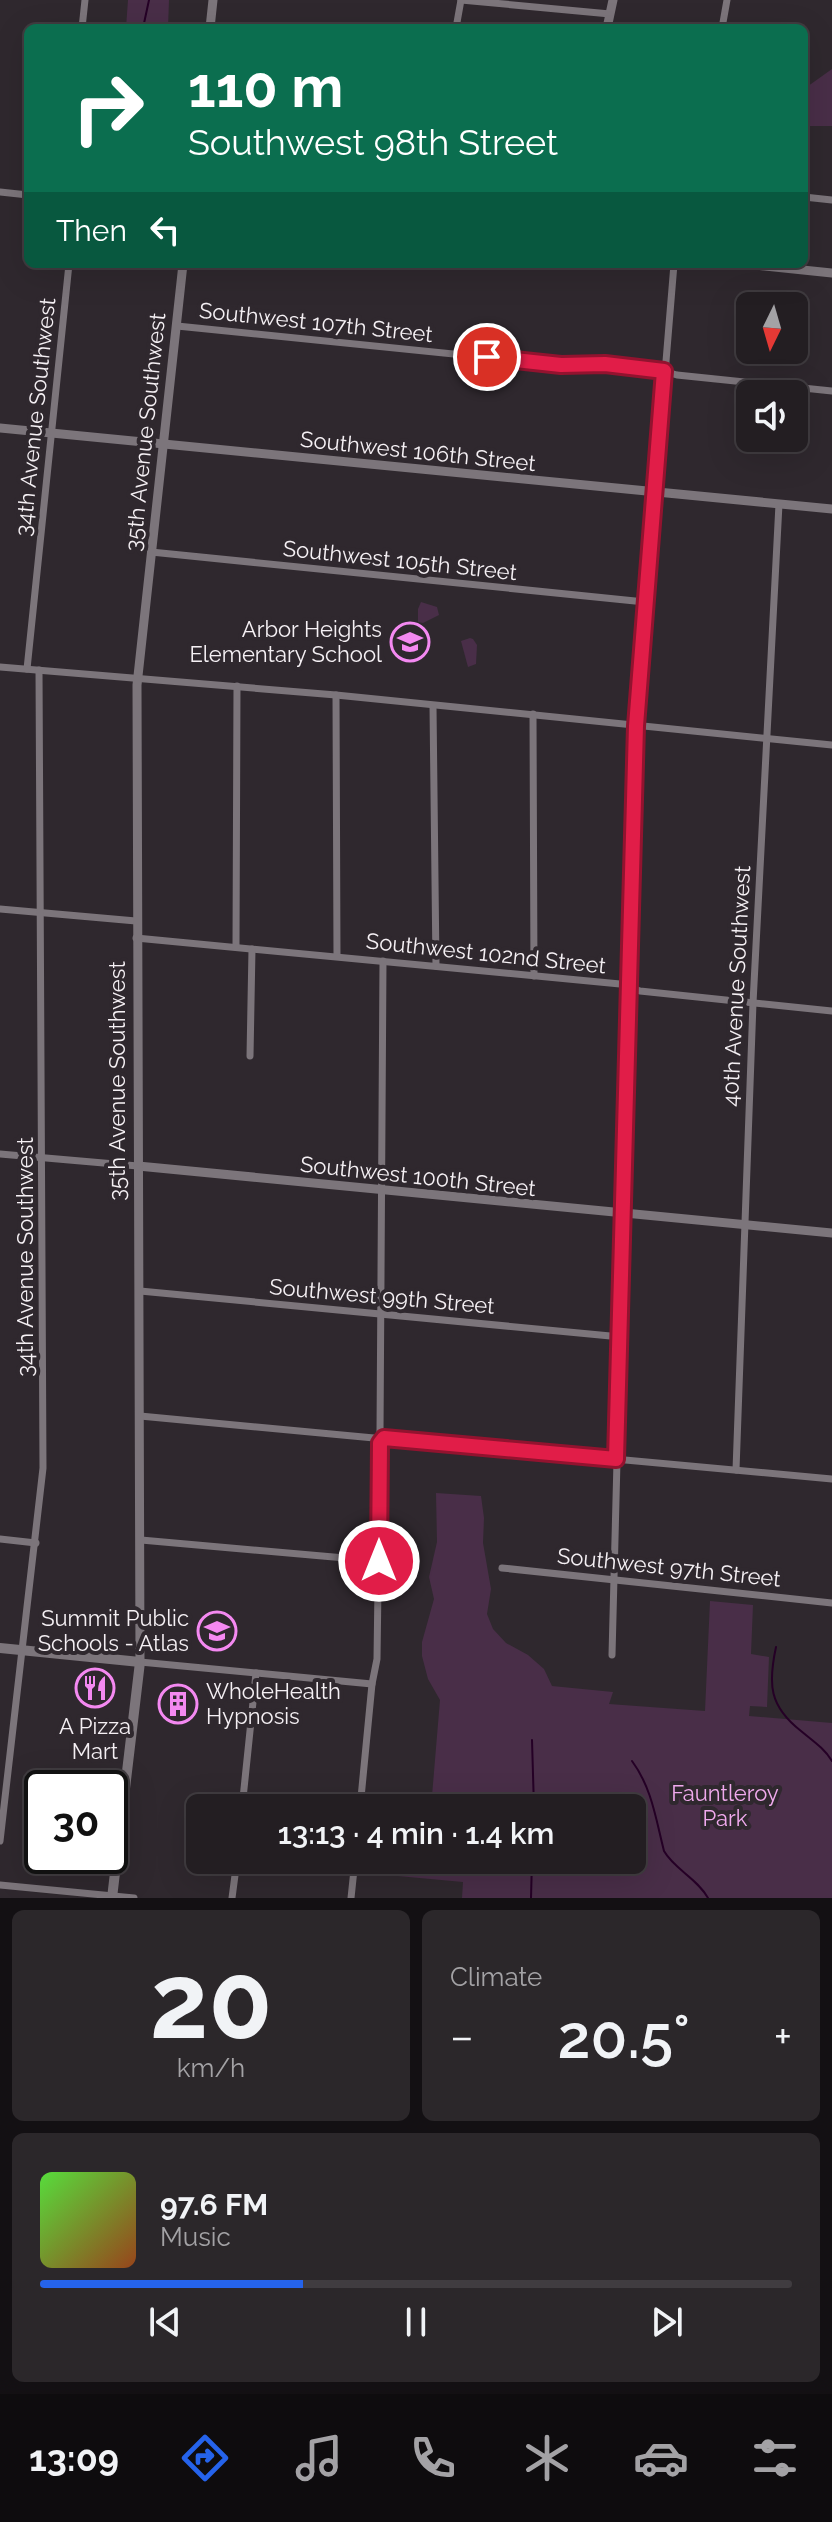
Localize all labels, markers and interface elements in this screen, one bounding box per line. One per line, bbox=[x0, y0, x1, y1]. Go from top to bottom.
text: 110 m bbox=[188, 54, 343, 120]
icon: right bbox=[56, 56, 160, 160]
text: Southwest 98th Street bbox=[188, 121, 558, 163]
icon: left bbox=[143, 208, 187, 252]
text: Then bbox=[56, 213, 127, 248]
north arrow bbox=[736, 292, 808, 364]
map controls bbox=[736, 292, 808, 452]
street label: 34th Avenue Southwest bbox=[10, 296, 61, 537]
street label: Southwest 107th Street bbox=[198, 297, 435, 347]
street label: 35th Avenue Southwest bbox=[120, 311, 171, 552]
pin bbox=[453, 323, 521, 391]
icon: arrive bbox=[465, 335, 509, 379]
button: sound bbox=[736, 380, 808, 452]
street label: Southwest 106th Street bbox=[299, 426, 538, 476]
street label: Southwest 105th Street bbox=[282, 535, 519, 585]
place label: Arbor Heights Elementary School bbox=[189, 616, 382, 667]
school or university icon: Arbor Heights Elementary School bbox=[389, 621, 431, 663]
street label: 40th Avenue Southwest bbox=[717, 864, 755, 1107]
street label: Southwest 102nd Street bbox=[365, 927, 608, 979]
street label: 35th Avenue Southwest bbox=[104, 961, 130, 1201]
street label: 34th Avenue Southwest bbox=[12, 1137, 38, 1377]
street label: Southwest 100th Street bbox=[299, 1151, 538, 1201]
street label: Southwest 99th Street bbox=[268, 1273, 496, 1319]
position arrow bbox=[337, 1519, 421, 1603]
street label: Southwest 97th Street bbox=[556, 1542, 783, 1592]
place label: Summit Public Schools - Atlas bbox=[38, 1605, 189, 1656]
school or university icon: Summit Public Schools - Atlas bbox=[196, 1610, 238, 1652]
restaurant icon: A Pizza Mart bbox=[74, 1667, 116, 1709]
place label: WholeHealth Hypnosis bbox=[206, 1678, 341, 1729]
building icon: WholeHealth Hypnosis bbox=[157, 1683, 199, 1725]
place label: A Pizza Mart bbox=[59, 1713, 131, 1764]
speed limit sign: 30 bbox=[24, 1770, 128, 1874]
park label: Fauntleroy Park bbox=[671, 1780, 779, 1831]
text: 13:13 · 4 min · 1.4 km bbox=[278, 1816, 554, 1851]
text: 20 bbox=[150, 1940, 272, 2062]
text: Climate bbox=[450, 1962, 542, 1992]
text: 20.5° bbox=[558, 2002, 690, 2072]
text: − bbox=[450, 2011, 474, 2062]
text: + bbox=[774, 2011, 792, 2062]
text: km/h bbox=[177, 2053, 245, 2083]
text: 97.6 FM bbox=[160, 2187, 268, 2222]
text: Music bbox=[160, 2222, 231, 2252]
icon: previous bbox=[143, 2300, 187, 2344]
icon: pause bbox=[394, 2300, 438, 2344]
icon: next bbox=[645, 2300, 689, 2344]
icon: directions bbox=[177, 2430, 233, 2486]
icon: music bbox=[291, 2430, 347, 2486]
icon: phone bbox=[405, 2430, 461, 2486]
icon: climate bbox=[519, 2430, 575, 2486]
icon: car bbox=[633, 2430, 689, 2486]
icon: filters bbox=[747, 2430, 803, 2486]
text: 13:09 bbox=[29, 2437, 119, 2479]

